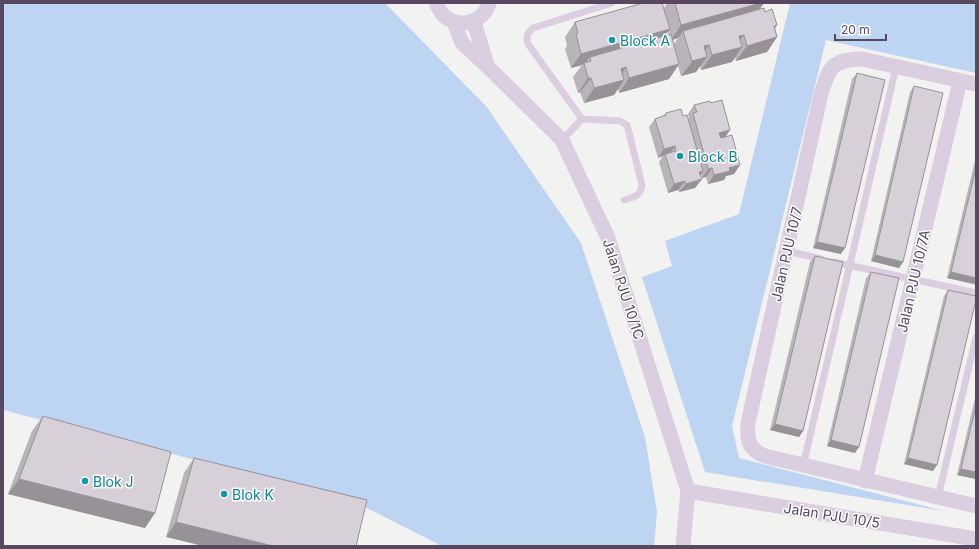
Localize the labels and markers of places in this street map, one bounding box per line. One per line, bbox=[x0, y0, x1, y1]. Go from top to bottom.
place label: Block A bbox=[620, 32, 671, 49]
marker: Block A bbox=[607, 35, 617, 45]
place label: Block B bbox=[688, 148, 738, 165]
marker: Block B bbox=[675, 151, 685, 161]
place label: Blok J bbox=[93, 473, 134, 490]
marker: Blok J bbox=[80, 476, 90, 486]
place label: Blok K bbox=[232, 486, 275, 503]
marker: Blok K bbox=[219, 489, 229, 499]

